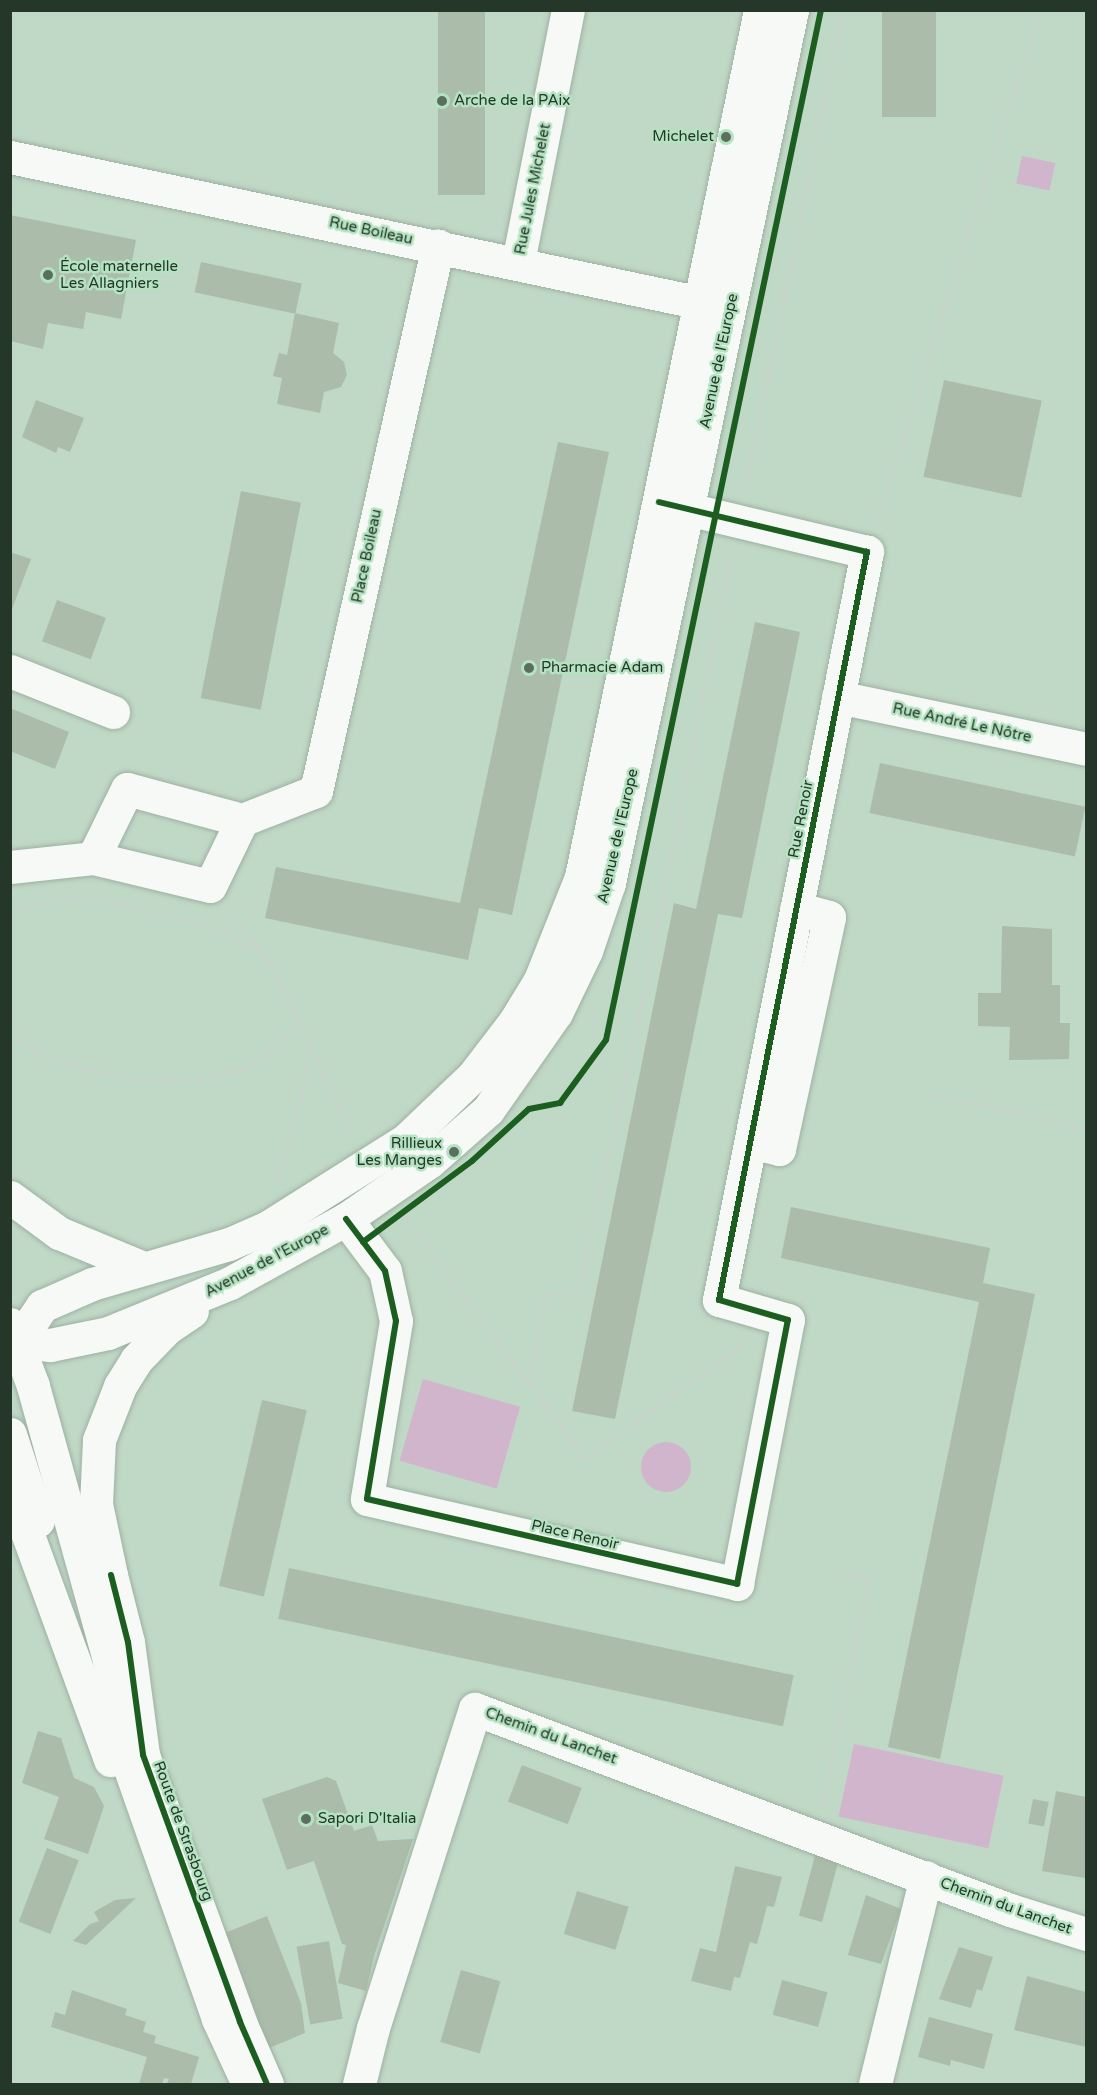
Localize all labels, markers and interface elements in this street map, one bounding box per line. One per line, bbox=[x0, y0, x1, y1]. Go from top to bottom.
place label: Arche de la PAix bbox=[454, 92, 570, 110]
marker: Arche de la PAix bbox=[435, 94, 449, 108]
street label: Rue Jules Michelet bbox=[511, 122, 555, 256]
place label: Michelet bbox=[652, 128, 714, 146]
marker: Michelet bbox=[719, 130, 733, 144]
street label: Rue Boileau bbox=[328, 213, 414, 249]
place label: École maternelle Les Allagniers bbox=[60, 257, 178, 292]
marker: École maternelle Les Allagniers bbox=[41, 268, 55, 282]
street label: Avenue de l'Europe bbox=[696, 292, 742, 430]
street label: Place Boileau bbox=[348, 507, 386, 605]
place label: Pharmacie Adam bbox=[541, 659, 663, 677]
marker: Pharmacie Adam bbox=[522, 661, 536, 675]
street label: Rue André Le Nôtre bbox=[891, 699, 1033, 747]
street label: Avenue de l'Europe bbox=[594, 767, 642, 905]
street label: Rue Renoir bbox=[785, 778, 817, 860]
place label: Rillieux Les Manges bbox=[357, 1134, 442, 1169]
marker: Rillieux Les Manges bbox=[447, 1145, 461, 1159]
street label: Avenue de l'Europe bbox=[202, 1221, 332, 1301]
street label: Place Renoir bbox=[529, 1516, 621, 1554]
street label: Chemin du Lanchet bbox=[483, 1704, 619, 1768]
street label: Route de Strasbourg bbox=[149, 1759, 217, 1903]
place label: Sapori D'Italia bbox=[318, 1810, 416, 1828]
marker: Sapori D'Italia bbox=[299, 1812, 313, 1826]
street label: Chemin du Lanchet bbox=[938, 1874, 1074, 1938]

